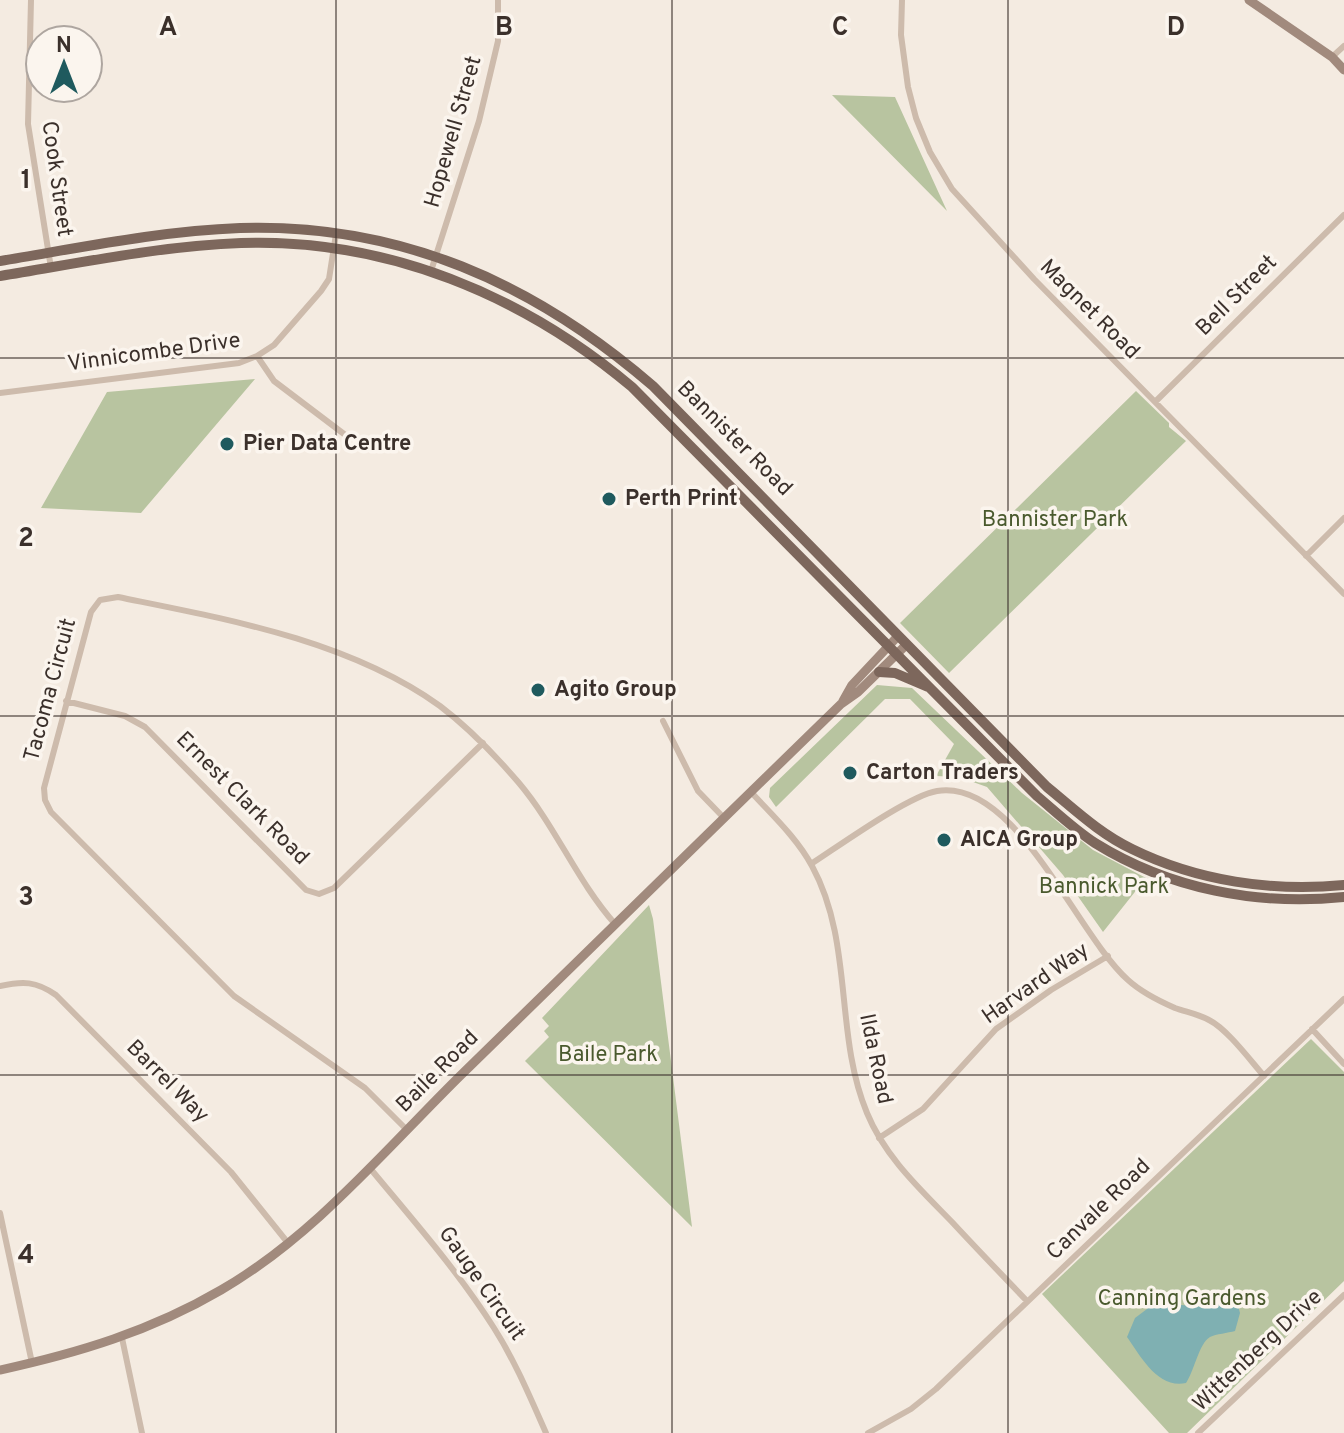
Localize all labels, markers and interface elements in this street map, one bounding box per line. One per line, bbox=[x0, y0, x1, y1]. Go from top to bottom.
text: A bbox=[159, 12, 177, 45]
text: B bbox=[495, 12, 513, 45]
text: C bbox=[832, 12, 848, 45]
text: D bbox=[1167, 12, 1185, 45]
north arrow bbox=[24, 24, 104, 104]
text: N bbox=[56, 33, 72, 60]
street label: Hopewell Street bbox=[419, 53, 489, 211]
street label: Cook Street bbox=[35, 119, 77, 239]
text: 1 bbox=[21, 165, 31, 198]
street label: Bell Street bbox=[1191, 250, 1283, 342]
street label: Magnet Road bbox=[1033, 254, 1145, 366]
street label: Vinnicombe Drive bbox=[66, 327, 242, 379]
street label: Bannister Road bbox=[671, 376, 797, 502]
place label: Pier Data Centre bbox=[243, 431, 411, 458]
marker: Pier Data Centre bbox=[218, 435, 236, 453]
place label: Perth Print bbox=[625, 486, 738, 513]
marker: Perth Print bbox=[600, 490, 618, 508]
park label: Bannister Park bbox=[982, 507, 1128, 534]
text: 2 bbox=[18, 523, 34, 556]
street label: Tacoma Circuit bbox=[19, 615, 83, 765]
place label: Agito Group bbox=[554, 677, 677, 704]
marker: Agito Group bbox=[529, 681, 547, 699]
street label: Ernest Clark Road bbox=[170, 727, 314, 871]
place label: Carton Traders bbox=[866, 760, 1019, 787]
marker: Carton Traders bbox=[841, 764, 859, 782]
place label: AICA Group bbox=[960, 827, 1078, 854]
marker: AICA Group bbox=[935, 831, 953, 849]
park label: Bannick Park bbox=[1039, 874, 1169, 901]
text: 3 bbox=[18, 882, 34, 915]
street label: Harvard Way bbox=[977, 937, 1095, 1031]
street label: Ilda Road bbox=[852, 1011, 898, 1107]
street label: Baile Road bbox=[391, 1025, 485, 1119]
street label: Barrel Way bbox=[120, 1035, 214, 1129]
park label: Baile Park bbox=[558, 1042, 658, 1069]
street label: Canvale Road bbox=[1041, 1154, 1157, 1266]
street label: Gauge Circuit bbox=[432, 1222, 530, 1346]
text: 4 bbox=[18, 1240, 34, 1273]
street label: Wittenberg Drive bbox=[1188, 1284, 1328, 1418]
park label: Canning Gardens bbox=[1097, 1286, 1267, 1313]

